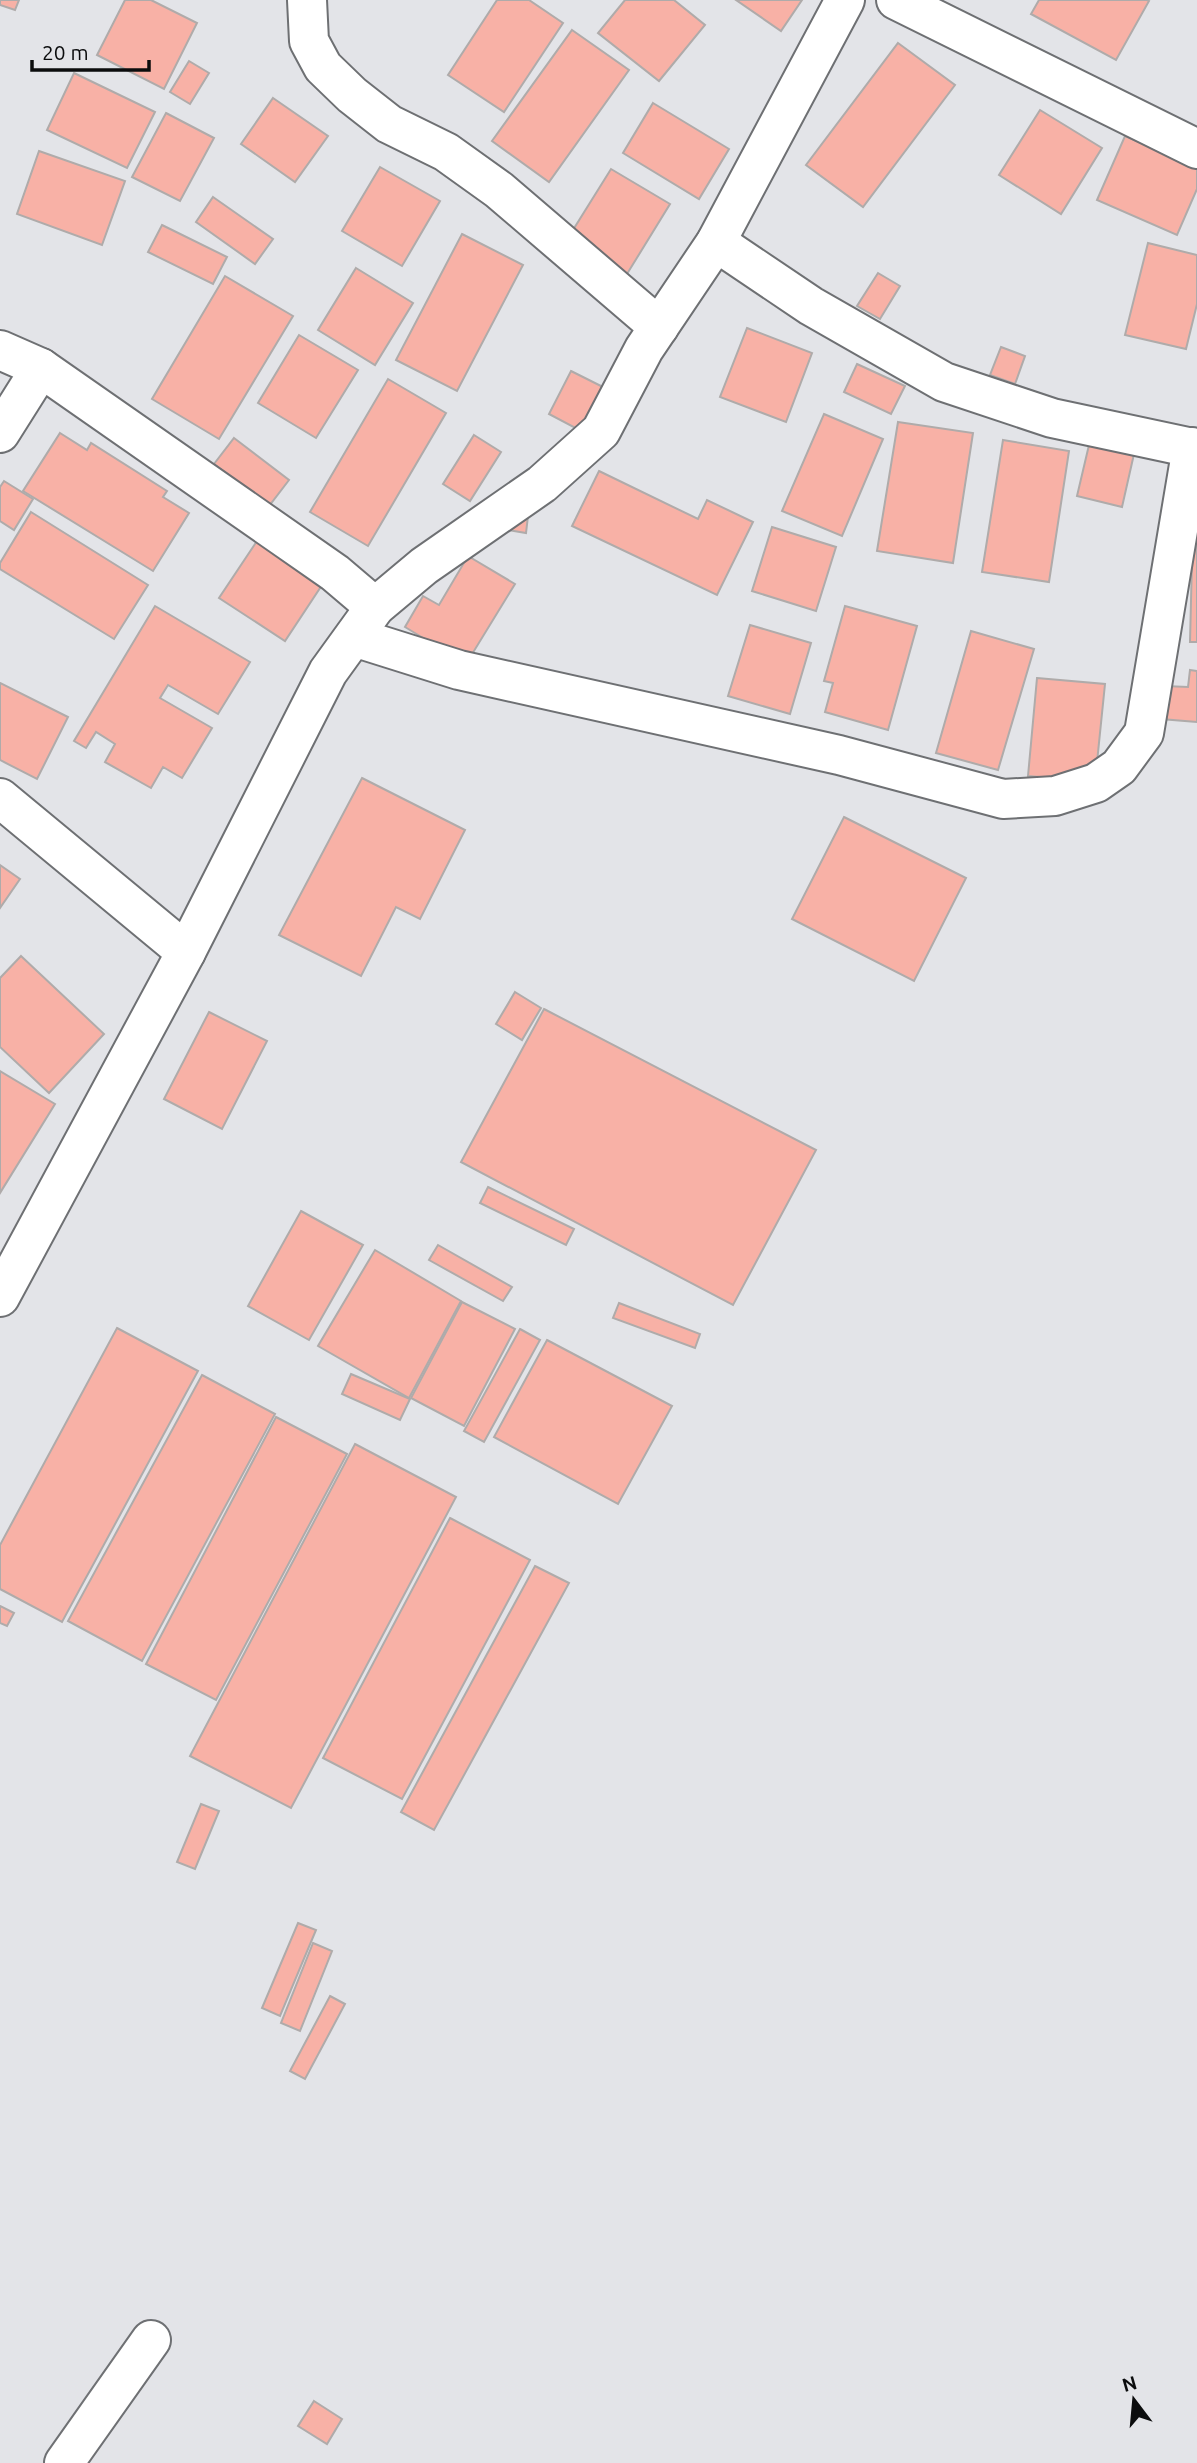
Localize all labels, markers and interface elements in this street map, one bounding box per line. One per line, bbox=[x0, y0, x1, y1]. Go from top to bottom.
scale bar bbox=[32, 28, 149, 72]
text: 20 m bbox=[42, 40, 89, 64]
north arrow bbox=[1099, 2365, 1169, 2435]
text: N bbox=[1119, 2371, 1139, 2396]

